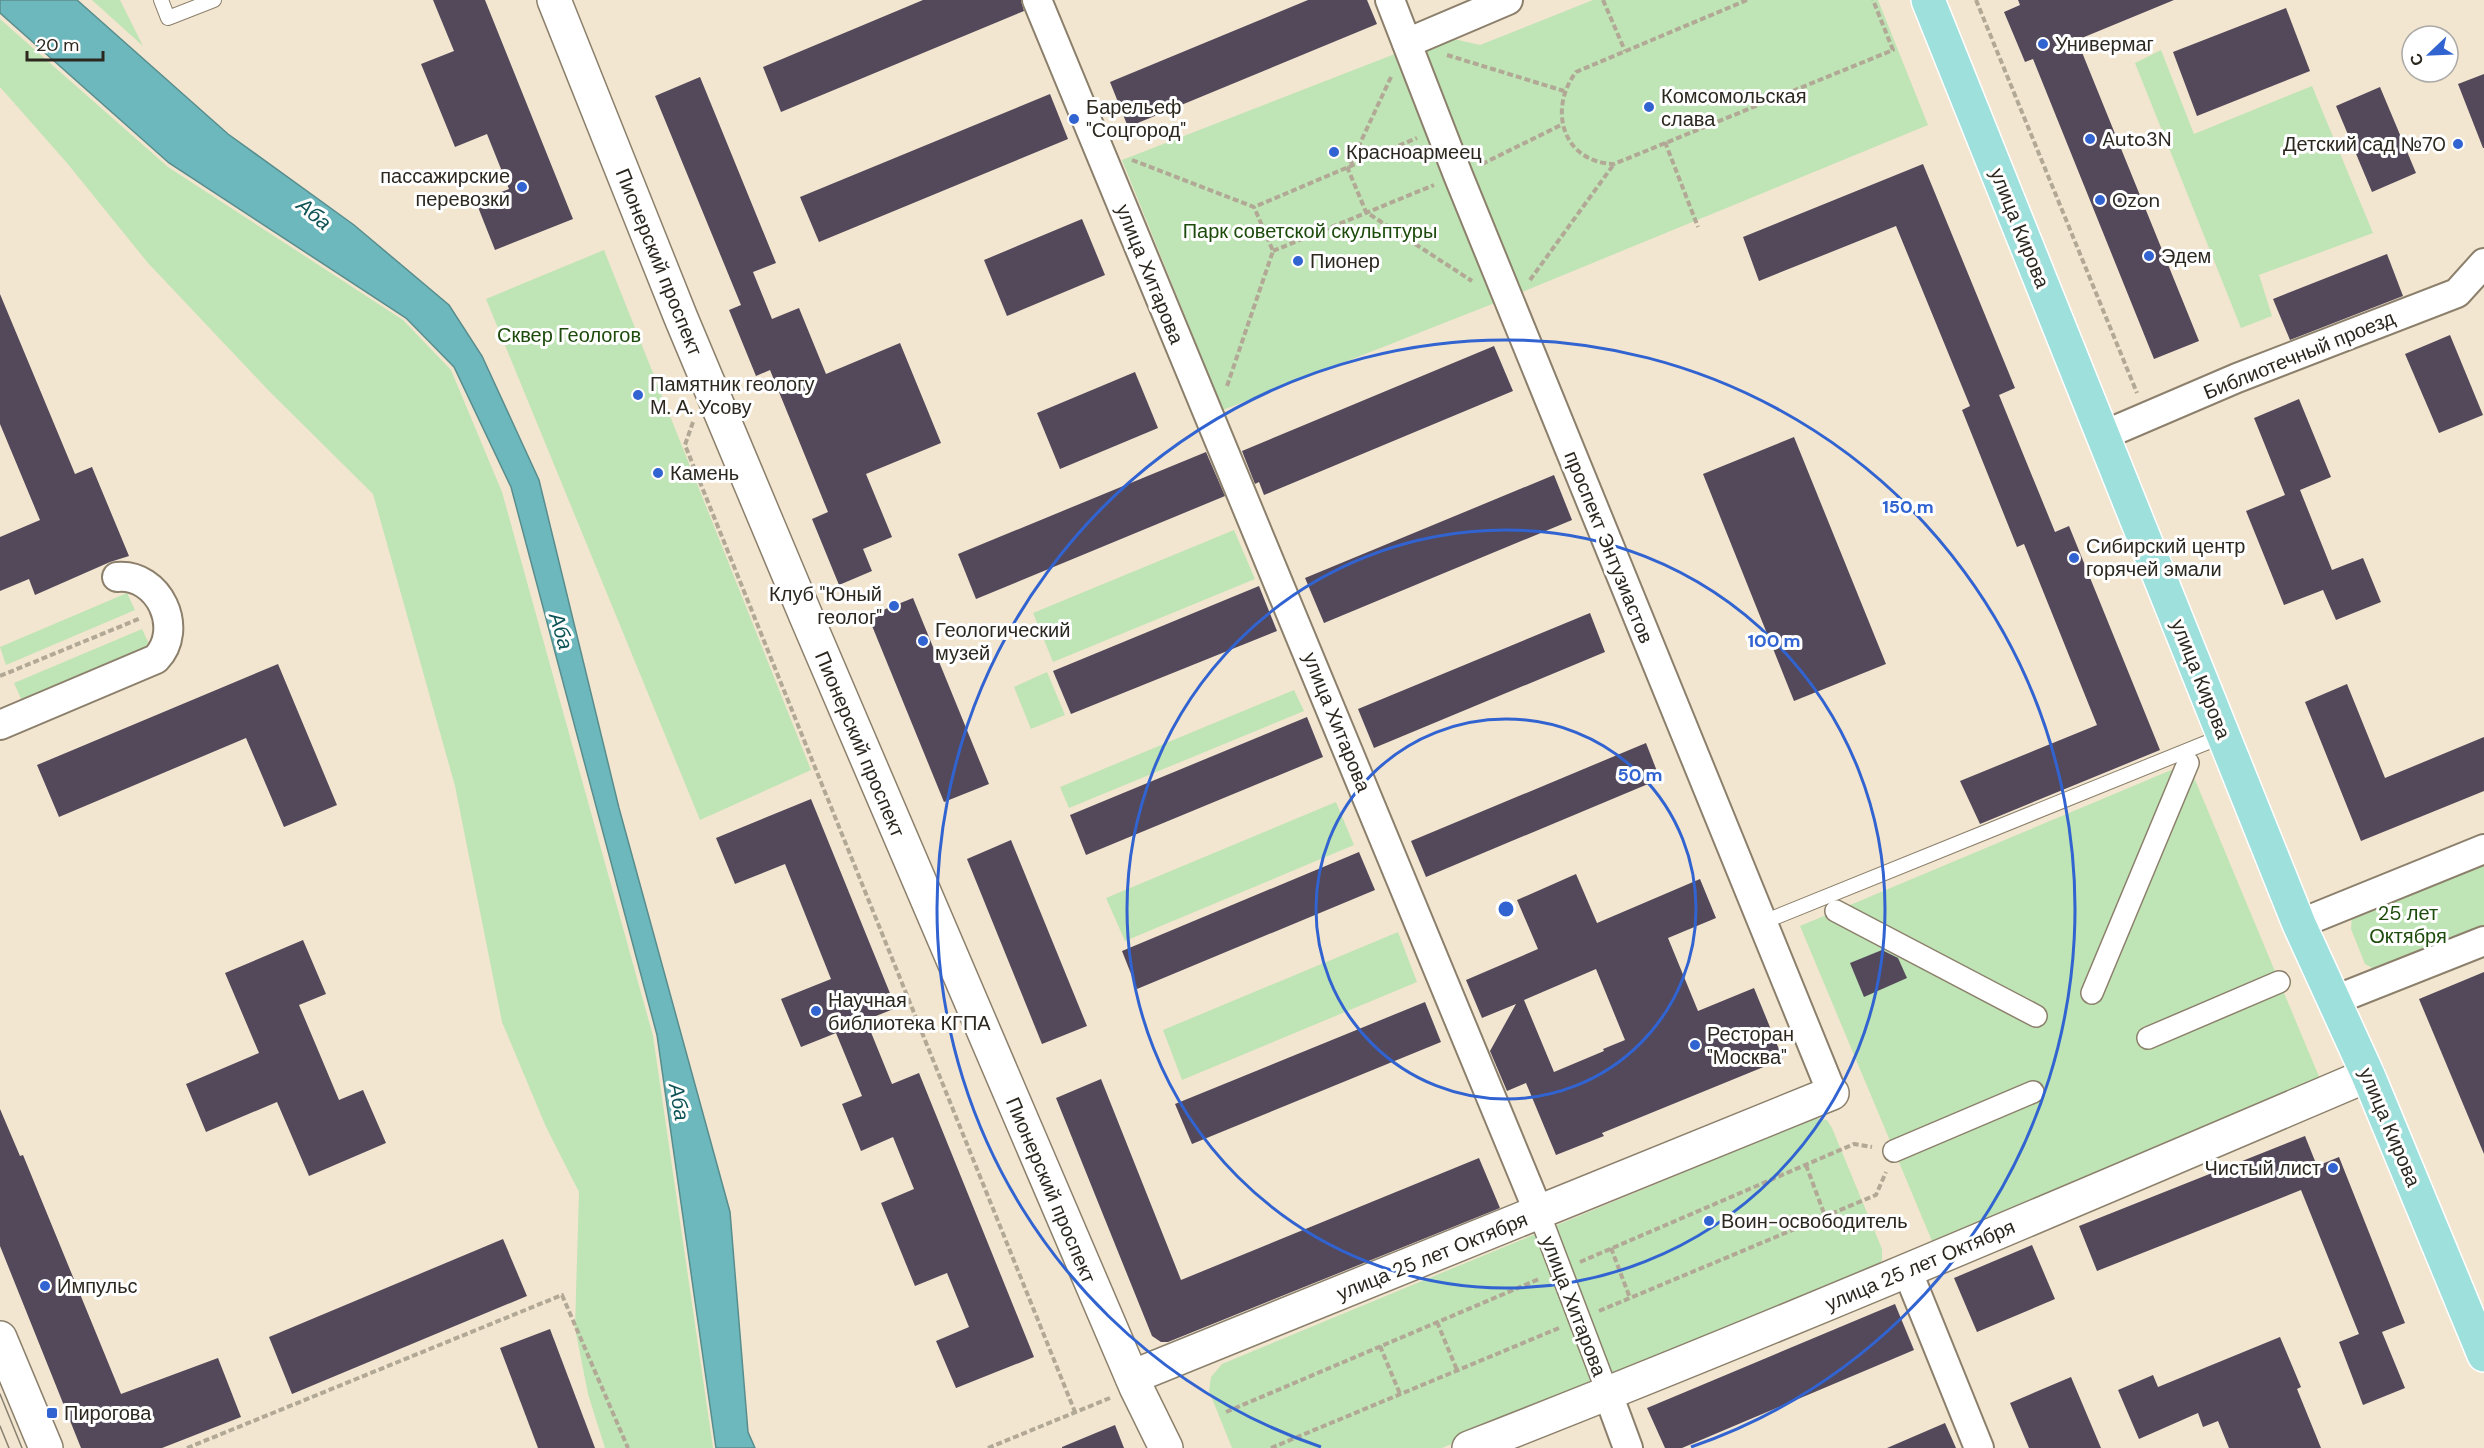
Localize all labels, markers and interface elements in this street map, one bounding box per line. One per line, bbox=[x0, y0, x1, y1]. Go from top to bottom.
scale bar bbox=[27, 24, 104, 62]
north arrow bbox=[2400, 24, 2460, 84]
place label: Универмаг bbox=[2055, 31, 2154, 57]
text: 20 m bbox=[36, 33, 79, 57]
marker: Универмаг bbox=[2036, 37, 2050, 51]
text: С bbox=[2405, 50, 2429, 69]
place label: Комсомольская слава bbox=[1661, 83, 1807, 132]
place label: Барельеф "Соцгород" bbox=[1086, 94, 1186, 143]
marker: Комсомольская слава bbox=[1642, 100, 1656, 114]
marker: Барельеф "Соцгород" bbox=[1067, 112, 1081, 126]
place label: Auto3N bbox=[2102, 126, 2172, 152]
place label: Детский сад №70 bbox=[2283, 131, 2446, 157]
marker: Auto3N bbox=[2083, 132, 2097, 146]
marker: Детский сад №70 bbox=[2451, 137, 2465, 151]
place label: Красноармеец bbox=[1346, 139, 1482, 165]
marker: Красноармеец bbox=[1327, 145, 1341, 159]
place label: пассажирские перевозки bbox=[380, 163, 510, 212]
street label: улица Кирова bbox=[1984, 164, 2056, 293]
street label: Пионерский проспект bbox=[610, 165, 708, 359]
marker: пассажирские перевозки bbox=[515, 180, 529, 194]
place label: Ozon bbox=[2112, 187, 2160, 213]
water label: Аба bbox=[289, 190, 337, 237]
marker: Ozon bbox=[2093, 193, 2107, 207]
street label: улица Хитарова bbox=[1110, 200, 1190, 349]
park label: Парк советской скульптуры bbox=[1183, 218, 1437, 244]
place label: Эдем bbox=[2161, 243, 2211, 269]
place label: Пионер bbox=[1310, 248, 1380, 274]
marker: Эдем bbox=[2142, 249, 2156, 263]
marker: Пионер bbox=[1291, 254, 1305, 268]
street label: Библиотечный проезд bbox=[2199, 305, 2399, 405]
park label: Сквер Геологов bbox=[497, 322, 641, 348]
place label: Памятник геологу М. А. Усову bbox=[650, 371, 815, 420]
marker: Памятник геологу М. А. Усову bbox=[631, 388, 645, 402]
street label: проспект Энтузиастов bbox=[1558, 447, 1660, 647]
place label: Камень bbox=[670, 460, 739, 486]
marker: Камень bbox=[651, 466, 665, 480]
text: 150 m bbox=[1882, 495, 1934, 519]
place label: Сибирский центр горячей эмали bbox=[2086, 533, 2245, 582]
marker: Сибирский центр горячей эмали bbox=[2067, 551, 2081, 565]
place label: Клуб "Юный геолог" bbox=[769, 581, 882, 630]
marker: Клуб "Юный геолог" bbox=[887, 599, 901, 613]
water label: Аба bbox=[542, 607, 580, 653]
street label: улица Кирова bbox=[2165, 615, 2237, 744]
place label: Геологический музей bbox=[935, 617, 1070, 666]
text: 100 m bbox=[1747, 629, 1801, 653]
marker: Геологический музей bbox=[916, 634, 930, 648]
street label: Пионерский проспект bbox=[809, 647, 911, 841]
street label: улица Хитарова bbox=[1297, 648, 1377, 797]
text: 50 m bbox=[1617, 763, 1663, 787]
centre of rings bbox=[1496, 899, 1516, 919]
park label: 25 лет Октября bbox=[2369, 900, 2447, 949]
place label: Научная библиотека КГПА bbox=[828, 987, 991, 1036]
marker: Научная библиотека КГПА bbox=[809, 1004, 823, 1018]
place label: Ресторан "Москва" bbox=[1707, 1021, 1794, 1070]
marker: Ресторан "Москва" bbox=[1688, 1038, 1702, 1052]
street label: улица Кирова bbox=[2353, 1064, 2427, 1191]
water label: Аба bbox=[662, 1079, 696, 1123]
street label: Пионерский проспект bbox=[1000, 1093, 1102, 1287]
place label: Чистый лист bbox=[2204, 1155, 2321, 1181]
marker: Чистый лист bbox=[2326, 1161, 2340, 1175]
street label: улица 25 лет Октября bbox=[1333, 1206, 1531, 1306]
place label: Воин-освободитель bbox=[1721, 1208, 1908, 1234]
street label: улица 25 лет Октября bbox=[1821, 1213, 2019, 1317]
marker: Воин-освободитель bbox=[1702, 1214, 1716, 1228]
street label: улица Хитарова bbox=[1535, 1232, 1613, 1381]
place label: Импульс bbox=[57, 1273, 138, 1299]
marker: Импульс bbox=[38, 1279, 52, 1293]
place label: Пирогова bbox=[64, 1400, 152, 1426]
marker: Пирогова bbox=[45, 1406, 59, 1420]

